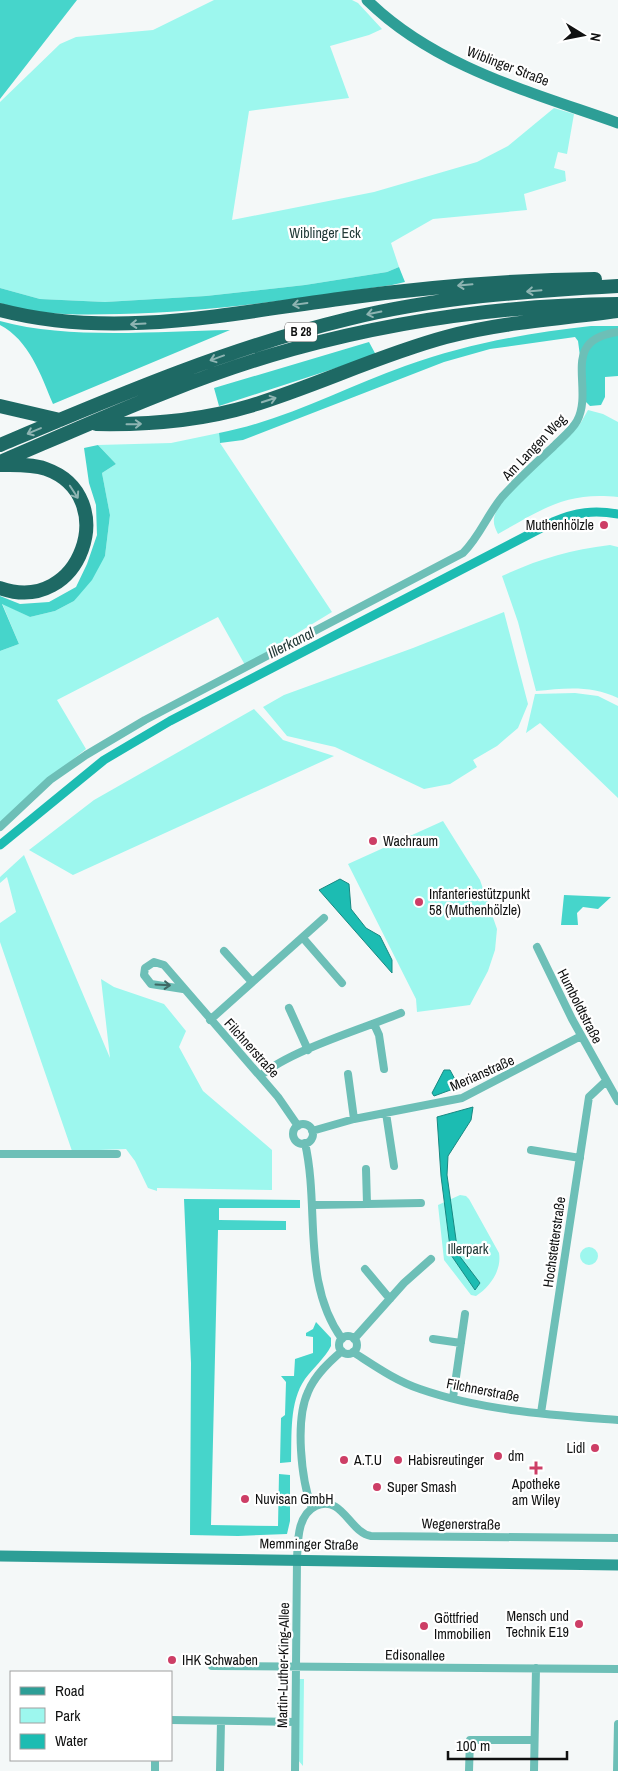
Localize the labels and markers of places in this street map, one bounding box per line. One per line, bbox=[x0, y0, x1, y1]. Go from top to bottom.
place label: Muthenhölzle bbox=[526, 516, 594, 534]
marker: Muthenhölzle bbox=[598, 519, 610, 531]
place label: Wachraum bbox=[383, 832, 438, 850]
marker: Wachraum bbox=[367, 835, 379, 847]
place label: Infanteriestützpunkt 58 (Muthenhölzle) bbox=[429, 885, 530, 919]
marker: Infanteriestützpunkt 58 (Muthenhölzle) bbox=[413, 896, 425, 908]
place label: Lidl bbox=[566, 1439, 585, 1457]
marker: Lidl bbox=[589, 1442, 601, 1454]
place label: dm bbox=[508, 1447, 524, 1465]
marker: dm bbox=[492, 1450, 504, 1462]
place label: A.T.U bbox=[353, 1451, 382, 1469]
place label: Habisreutinger bbox=[408, 1451, 484, 1469]
marker: A.T.U bbox=[338, 1454, 350, 1466]
marker: Habisreutinger bbox=[392, 1454, 404, 1466]
marker: Apotheke am Wiley bbox=[530, 1462, 542, 1474]
place label: Apotheke am Wiley bbox=[511, 1475, 560, 1509]
place label: Super Smash bbox=[387, 1478, 457, 1496]
marker: Super Smash bbox=[371, 1481, 383, 1493]
place label: Nuvisan GmbH bbox=[255, 1490, 333, 1508]
marker: Nuvisan GmbH bbox=[239, 1493, 251, 1505]
place label: Mensch und Technik E19 bbox=[506, 1607, 569, 1641]
place label: Göttfried Immobilien bbox=[434, 1609, 491, 1643]
marker: Mensch und Technik E19 bbox=[573, 1618, 585, 1630]
marker: Göttfried Immobilien bbox=[418, 1620, 430, 1632]
place label: IHK Schwaben bbox=[182, 1651, 258, 1669]
marker: IHK Schwaben bbox=[166, 1654, 178, 1666]

